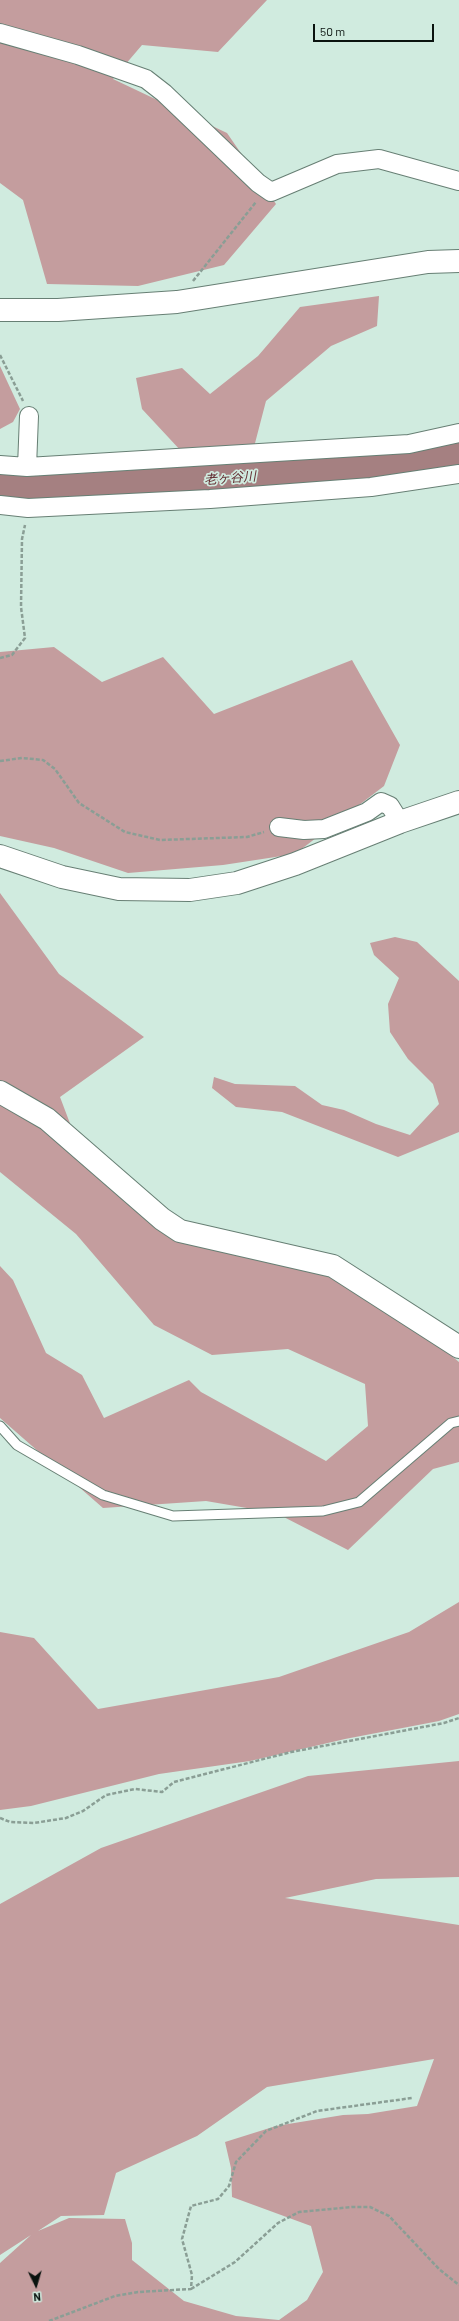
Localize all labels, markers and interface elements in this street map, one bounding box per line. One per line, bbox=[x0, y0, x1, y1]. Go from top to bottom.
scale bar bbox=[315, 16, 436, 42]
text: 50 m bbox=[320, 24, 345, 38]
water label: 老ヶ谷川 bbox=[204, 468, 256, 488]
north arrow bbox=[16, 2265, 56, 2305]
text: N bbox=[33, 2291, 41, 2304]

